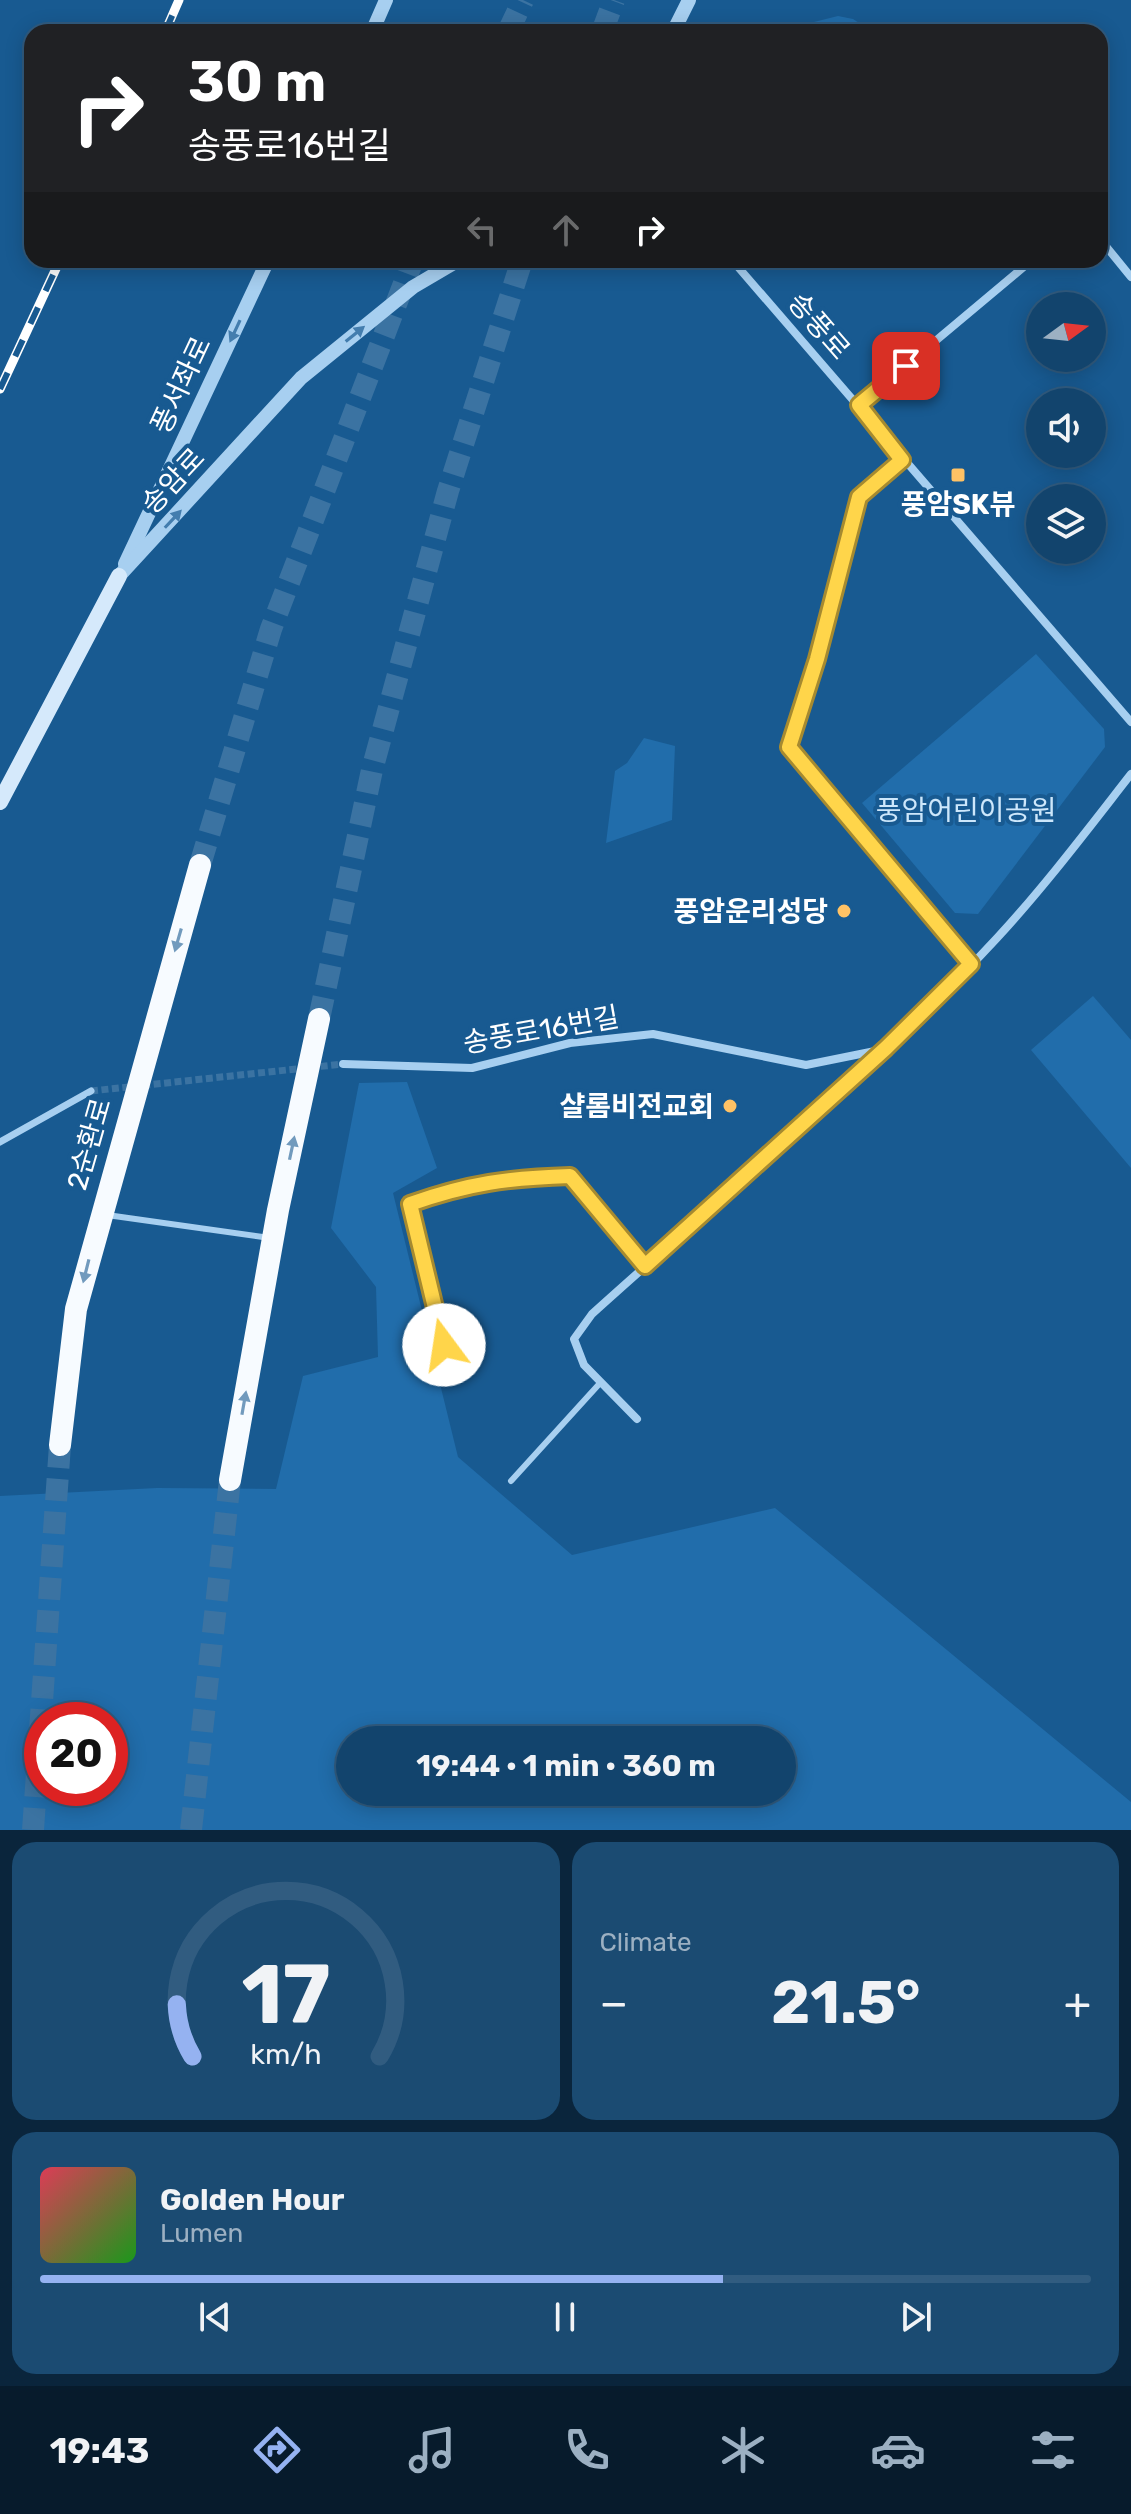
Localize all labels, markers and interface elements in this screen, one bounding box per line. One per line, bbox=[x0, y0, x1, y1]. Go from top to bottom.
text: 30 m bbox=[188, 49, 326, 115]
icon: right bbox=[56, 56, 160, 160]
text: 송풍로16번길 bbox=[188, 124, 391, 167]
icon: left bbox=[460, 208, 504, 252]
icon: ahead bbox=[544, 208, 588, 252]
icon: right bbox=[628, 208, 672, 252]
street label: 송풍로 bbox=[781, 286, 857, 366]
north arrow bbox=[1026, 292, 1106, 372]
map controls bbox=[1026, 292, 1106, 564]
one-way arrow bbox=[228, 319, 242, 343]
one-way arrow bbox=[344, 326, 365, 343]
street label: 풍서좌로 bbox=[144, 331, 218, 439]
pin bbox=[872, 332, 940, 400]
icon: arrive bbox=[884, 344, 928, 388]
button: sound bbox=[1026, 388, 1106, 468]
street label: 송암로 bbox=[135, 441, 211, 521]
marker: 풍암SK뷰 bbox=[949, 466, 967, 484]
button: layers bbox=[1026, 484, 1106, 564]
place label: 풍암SK뷰 bbox=[901, 488, 1015, 521]
one-way arrow bbox=[163, 510, 181, 529]
park label: 풍암어린이공원 bbox=[876, 794, 1056, 827]
place label: 풍암운리성당 bbox=[673, 895, 828, 928]
marker: 풍암운리성당 bbox=[835, 902, 853, 920]
one-way arrow bbox=[171, 928, 184, 952]
street label: 송풍로16번길 bbox=[460, 1000, 622, 1060]
place label: 샬롬비전교회 bbox=[559, 1090, 714, 1123]
street label: 2순환로 bbox=[60, 1094, 118, 1194]
marker: 샬롬비전교회 bbox=[721, 1097, 739, 1115]
one-way arrow bbox=[286, 1135, 299, 1160]
one-way arrow bbox=[79, 1259, 92, 1284]
position arrow bbox=[402, 1303, 486, 1387]
one-way arrow bbox=[238, 1391, 250, 1416]
speed limit sign: 20 bbox=[24, 1702, 128, 1806]
text: 19:44 · 1 min · 360 m bbox=[416, 1748, 716, 1784]
text: Climate bbox=[600, 1927, 692, 1958]
text: 17 bbox=[241, 1945, 330, 2044]
text: 21.5° bbox=[771, 1967, 920, 2038]
text: − bbox=[600, 1977, 628, 2029]
text: + bbox=[1064, 1977, 1091, 2029]
text: km/h bbox=[250, 2037, 321, 2071]
text: Golden Hour bbox=[160, 2182, 344, 2218]
text: Lumen bbox=[160, 2218, 243, 2249]
icon: previous bbox=[193, 2295, 237, 2339]
icon: pause bbox=[543, 2295, 587, 2339]
icon: next bbox=[894, 2295, 938, 2339]
icon: directions bbox=[249, 2422, 305, 2478]
icon: music bbox=[404, 2422, 460, 2478]
icon: phone bbox=[559, 2422, 615, 2478]
icon: climate bbox=[715, 2422, 771, 2478]
icon: car bbox=[870, 2422, 926, 2478]
icon: filters bbox=[1025, 2422, 1081, 2478]
text: 19:43 bbox=[50, 2429, 149, 2472]

